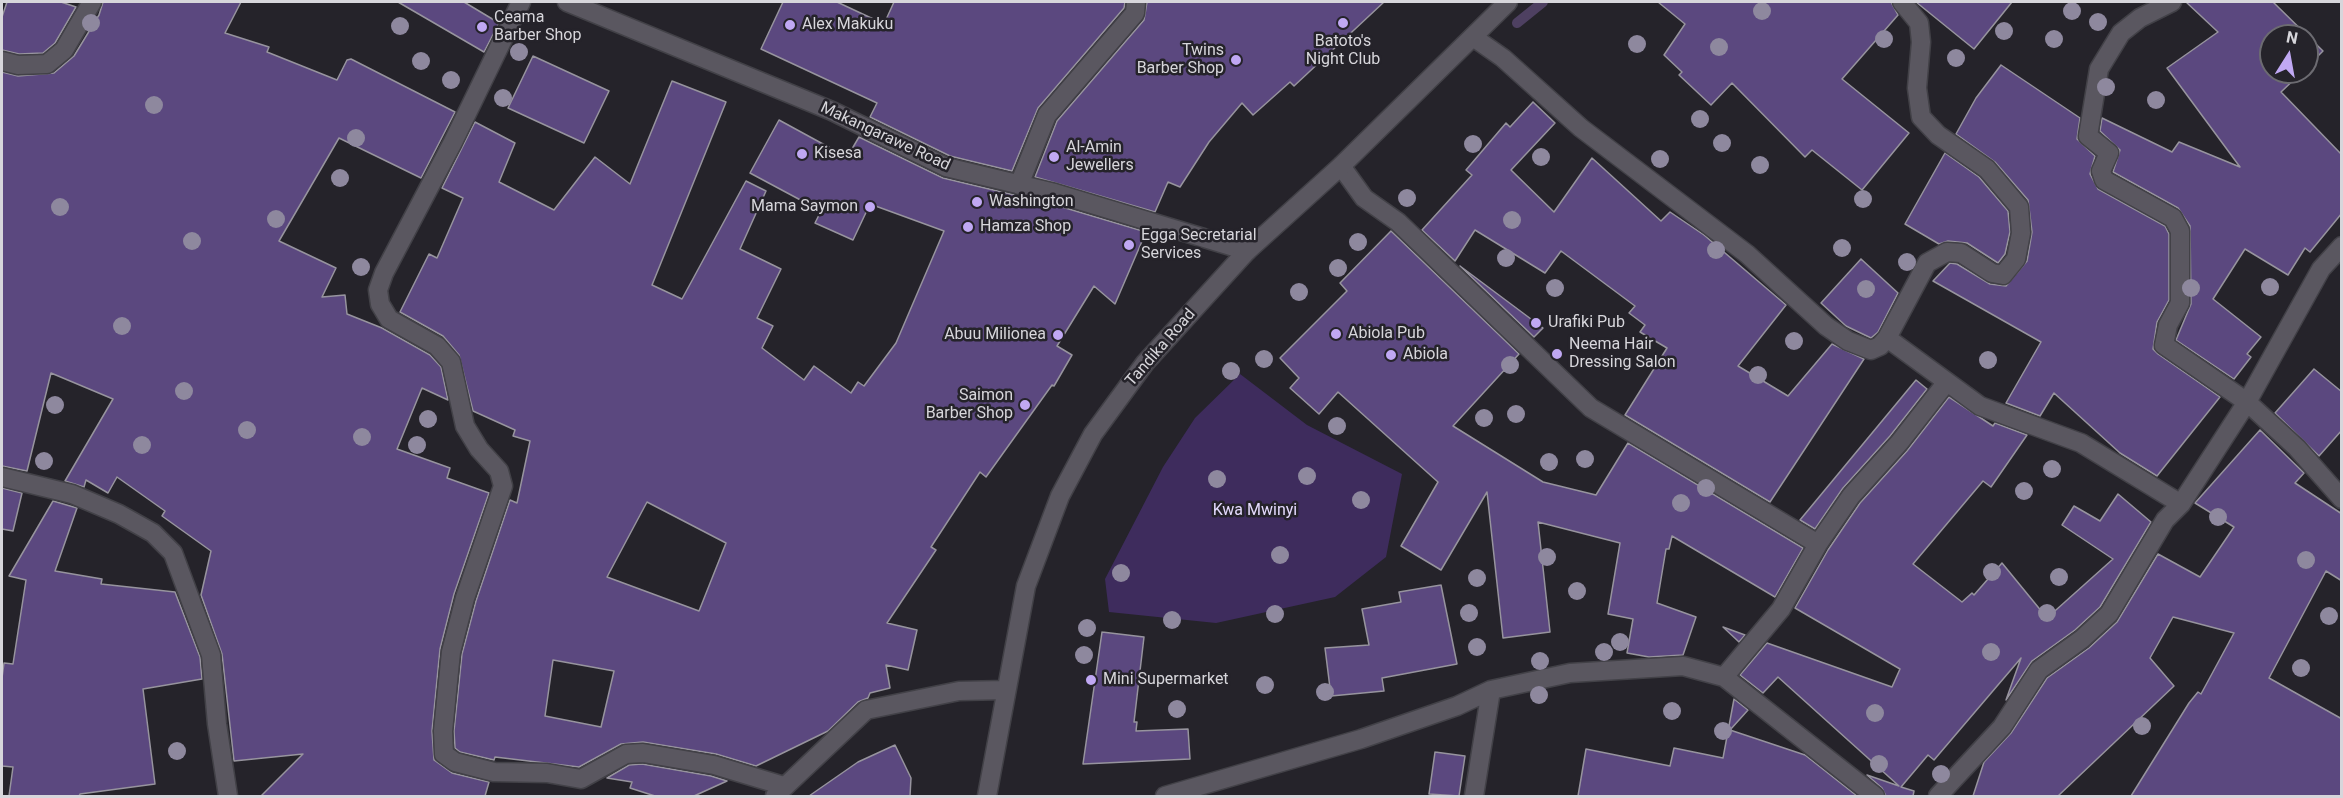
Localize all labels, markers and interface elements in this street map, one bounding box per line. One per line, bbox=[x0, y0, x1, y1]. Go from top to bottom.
place label: Ceama Barber Shop bbox=[494, 8, 581, 46]
place label: Alex Makuku bbox=[802, 15, 893, 35]
marker: Batoto's Night Club bbox=[1336, 16, 1350, 30]
marker: Alex Makuku bbox=[783, 18, 797, 32]
marker: Ceama Barber Shop bbox=[475, 20, 489, 34]
north arrow bbox=[2259, 24, 2319, 84]
text: N bbox=[2285, 27, 2299, 48]
place label: Batoto's Night Club bbox=[1306, 32, 1380, 70]
place label: Twins Barber Shop bbox=[1137, 41, 1224, 79]
marker: Twins Barber Shop bbox=[1229, 53, 1243, 67]
street label: Makangarawe Road bbox=[817, 99, 953, 175]
place label: Al-Amin Jewellers bbox=[1066, 138, 1134, 176]
place label: Kisesa bbox=[814, 144, 862, 164]
marker: Kisesa bbox=[795, 147, 809, 161]
marker: Al-Amin Jewellers bbox=[1047, 150, 1061, 164]
place label: Washington bbox=[989, 192, 1073, 212]
marker: Washington bbox=[970, 195, 984, 209]
place label: Mama Saymon bbox=[751, 197, 858, 217]
marker: Mama Saymon bbox=[863, 200, 877, 214]
place label: Hamza Shop bbox=[980, 217, 1071, 237]
marker: Hamza Shop bbox=[961, 220, 975, 234]
place label: Egga Secretarial Services bbox=[1141, 226, 1257, 264]
marker: Egga Secretarial Services bbox=[1122, 238, 1136, 252]
street label: Tandika Road bbox=[1122, 305, 1200, 391]
place label: Urafiki Pub bbox=[1548, 313, 1625, 333]
marker: Urafiki Pub bbox=[1529, 316, 1543, 330]
place label: Abiola Pub bbox=[1348, 324, 1425, 344]
place label: Abuu Milionea bbox=[944, 325, 1046, 345]
marker: Abiola Pub bbox=[1329, 327, 1343, 341]
marker: Abuu Milionea bbox=[1051, 328, 1065, 342]
place label: Neema Hair Dressing Salon bbox=[1569, 335, 1676, 373]
place label: Abiola bbox=[1403, 345, 1448, 365]
marker: Neema Hair Dressing Salon bbox=[1550, 347, 1564, 361]
marker: Abiola bbox=[1384, 348, 1398, 362]
place label: Saimon Barber Shop bbox=[926, 386, 1013, 424]
marker: Saimon Barber Shop bbox=[1018, 398, 1032, 412]
park label: Kwa Mwinyi bbox=[1213, 501, 1297, 521]
place label: Mini Supermarket bbox=[1103, 670, 1229, 690]
marker: Mini Supermarket bbox=[1084, 673, 1098, 687]

